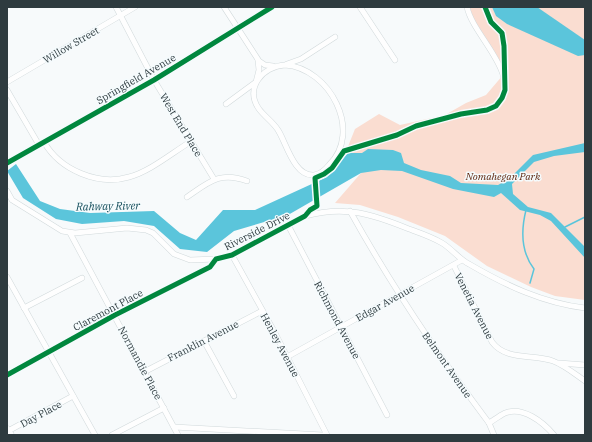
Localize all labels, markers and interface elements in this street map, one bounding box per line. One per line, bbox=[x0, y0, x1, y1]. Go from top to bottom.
street label: Willow Street bbox=[41, 24, 102, 66]
street label: Springfield Avenue bbox=[94, 51, 178, 107]
street label: West End Place bbox=[157, 91, 205, 159]
park label: Nomahegan Park bbox=[465, 170, 541, 183]
water label: Rahway River bbox=[75, 198, 141, 214]
street label: Riverside Drive bbox=[222, 209, 292, 253]
street label: Venetia Avenue bbox=[452, 271, 496, 341]
street label: Richmond Avenue bbox=[311, 279, 363, 361]
street label: Edgar Avenue bbox=[353, 282, 417, 324]
street label: Claremont Place bbox=[71, 286, 145, 334]
street label: Henley Avenue bbox=[258, 311, 302, 379]
street label: Franklin Avenue bbox=[165, 317, 241, 365]
street label: Normandie Place bbox=[115, 324, 165, 402]
street label: Belmont Avenue bbox=[419, 329, 475, 401]
street label: Day Place bbox=[18, 398, 64, 430]

